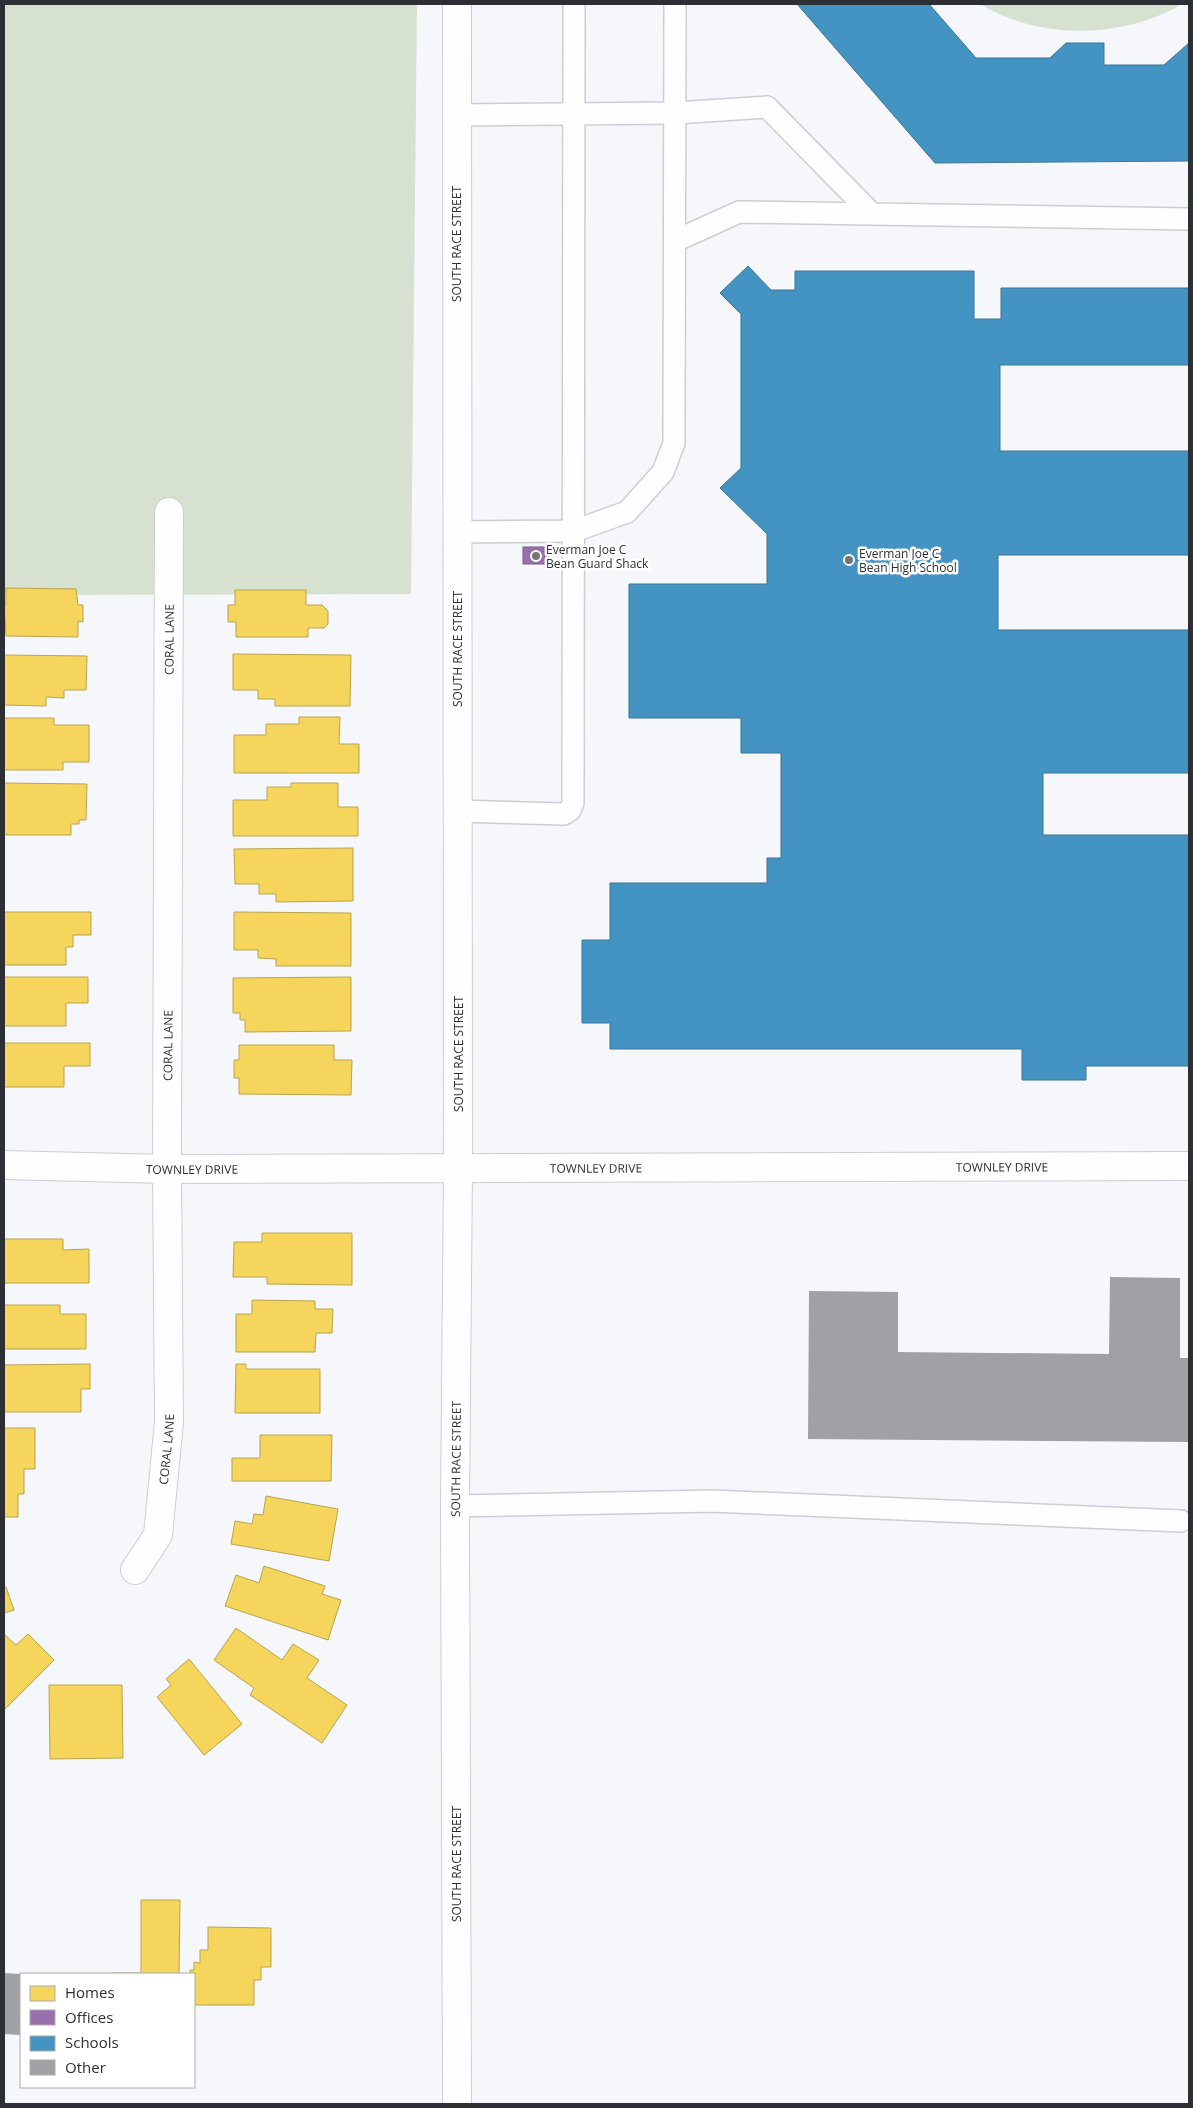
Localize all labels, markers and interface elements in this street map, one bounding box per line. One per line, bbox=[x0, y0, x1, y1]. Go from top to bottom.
street label: SOUTH RACE STREET bbox=[448, 186, 465, 302]
place label: Everman Joe C Bean Guard Shack bbox=[546, 541, 649, 572]
place label: Everman Joe C Bean High School bbox=[859, 545, 957, 576]
marker: Everman Joe C Bean Guard Shack bbox=[530, 550, 542, 562]
marker: Everman Joe C Bean High School bbox=[843, 554, 855, 566]
street label: SOUTH RACE STREET bbox=[449, 591, 466, 707]
street label: CORAL LANE bbox=[160, 604, 177, 675]
street label: SOUTH RACE STREET bbox=[450, 996, 467, 1112]
street label: CORAL LANE bbox=[159, 1010, 176, 1081]
street label: TOWNLEY DRIVE bbox=[956, 1158, 1048, 1175]
street label: TOWNLEY DRIVE bbox=[550, 1159, 642, 1176]
street label: TOWNLEY DRIVE bbox=[146, 1160, 238, 1178]
street label: SOUTH RACE STREET bbox=[446, 1400, 464, 1517]
street label: CORAL LANE bbox=[154, 1414, 178, 1485]
street label: SOUTH RACE STREET bbox=[448, 1806, 465, 1922]
legend bbox=[20, 1973, 195, 2088]
text: Homes bbox=[65, 1982, 115, 2002]
text: Offices bbox=[65, 2007, 113, 2027]
text: Schools bbox=[65, 2032, 119, 2052]
text: Other bbox=[65, 2057, 106, 2077]

